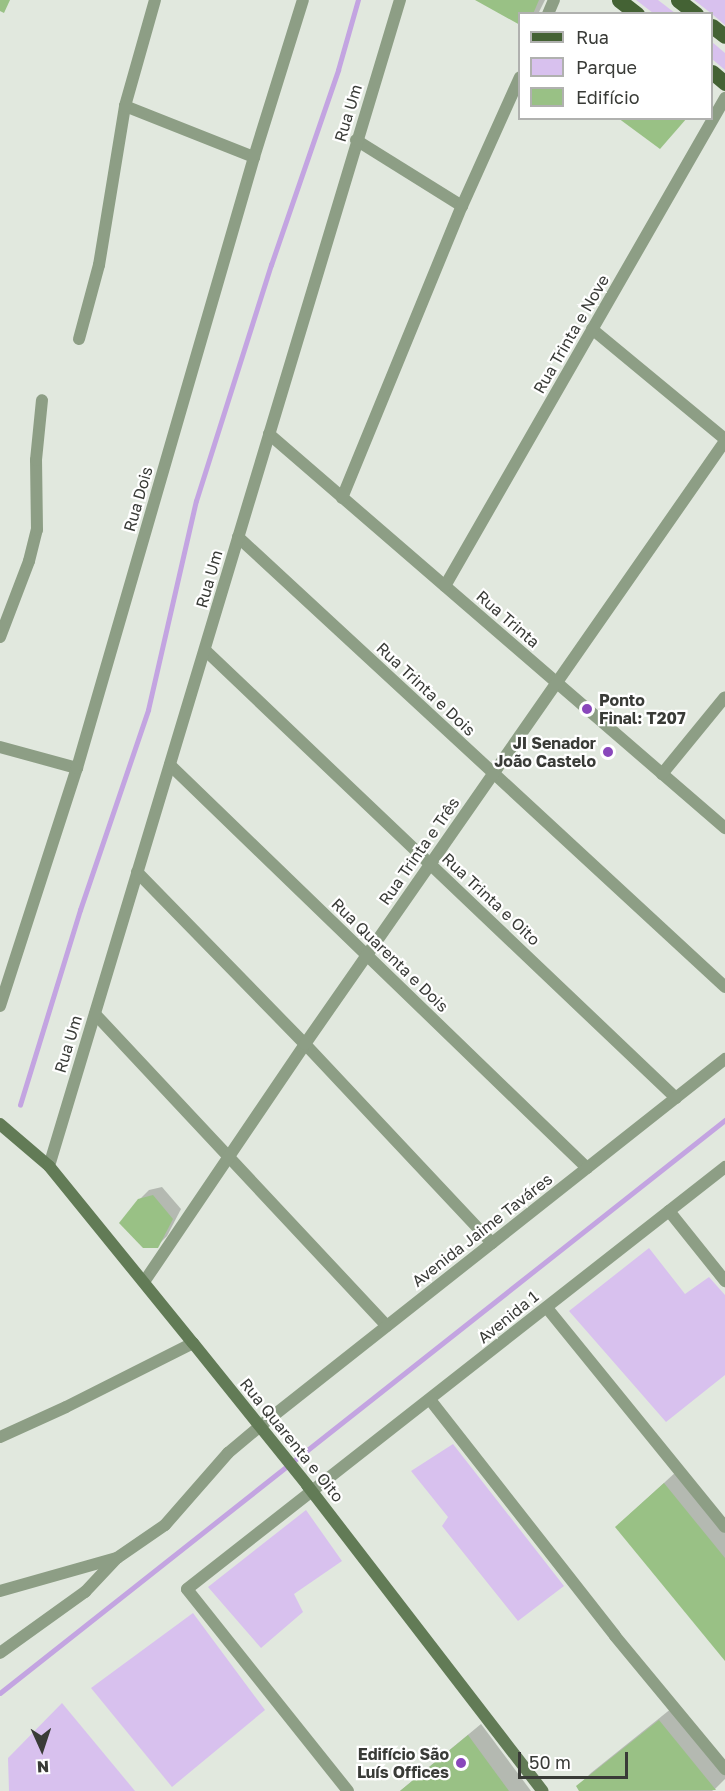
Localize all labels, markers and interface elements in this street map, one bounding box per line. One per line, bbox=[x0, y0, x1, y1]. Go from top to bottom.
legend bbox=[518, 12, 713, 120]
text: Rua bbox=[576, 26, 609, 48]
text: Parque bbox=[576, 56, 637, 78]
street label: Rua Um bbox=[330, 82, 366, 144]
text: Edifício bbox=[576, 86, 640, 108]
street label: Rua Trinta e Nove bbox=[529, 271, 613, 397]
street label: Rua Dois bbox=[120, 464, 156, 534]
street label: Rua Um bbox=[192, 548, 226, 610]
street label: Rua Trinta bbox=[472, 586, 544, 652]
street label: Rua Trinta e Dois bbox=[373, 638, 479, 740]
place label: Ponto Final: T207 bbox=[599, 690, 686, 728]
marker: Ponto Final: T207 bbox=[580, 702, 594, 716]
place label: JI Senador João Castelo bbox=[494, 733, 596, 771]
marker: JI Senador João Castelo bbox=[601, 745, 615, 759]
street label: Rua Trinta e Três bbox=[375, 793, 463, 909]
street label: Rua Trinta e Oito bbox=[438, 849, 544, 949]
street label: Rua Quarenta e Dois bbox=[328, 894, 452, 1016]
street label: Rua Um bbox=[50, 1013, 86, 1075]
street label: Avenida Jaime Taváres bbox=[408, 1169, 556, 1291]
street label: Avenida 1 bbox=[474, 1287, 542, 1347]
street label: Rua Quarenta e Oito bbox=[236, 1374, 348, 1506]
north arrow bbox=[12, 1719, 72, 1779]
scale bar bbox=[521, 1740, 630, 1778]
place label: Edifício São Luís Offices bbox=[357, 1744, 449, 1782]
text: 50 m bbox=[529, 1751, 571, 1773]
marker: Edifício São Luís Offices bbox=[454, 1756, 468, 1770]
text: N bbox=[36, 1757, 50, 1777]

